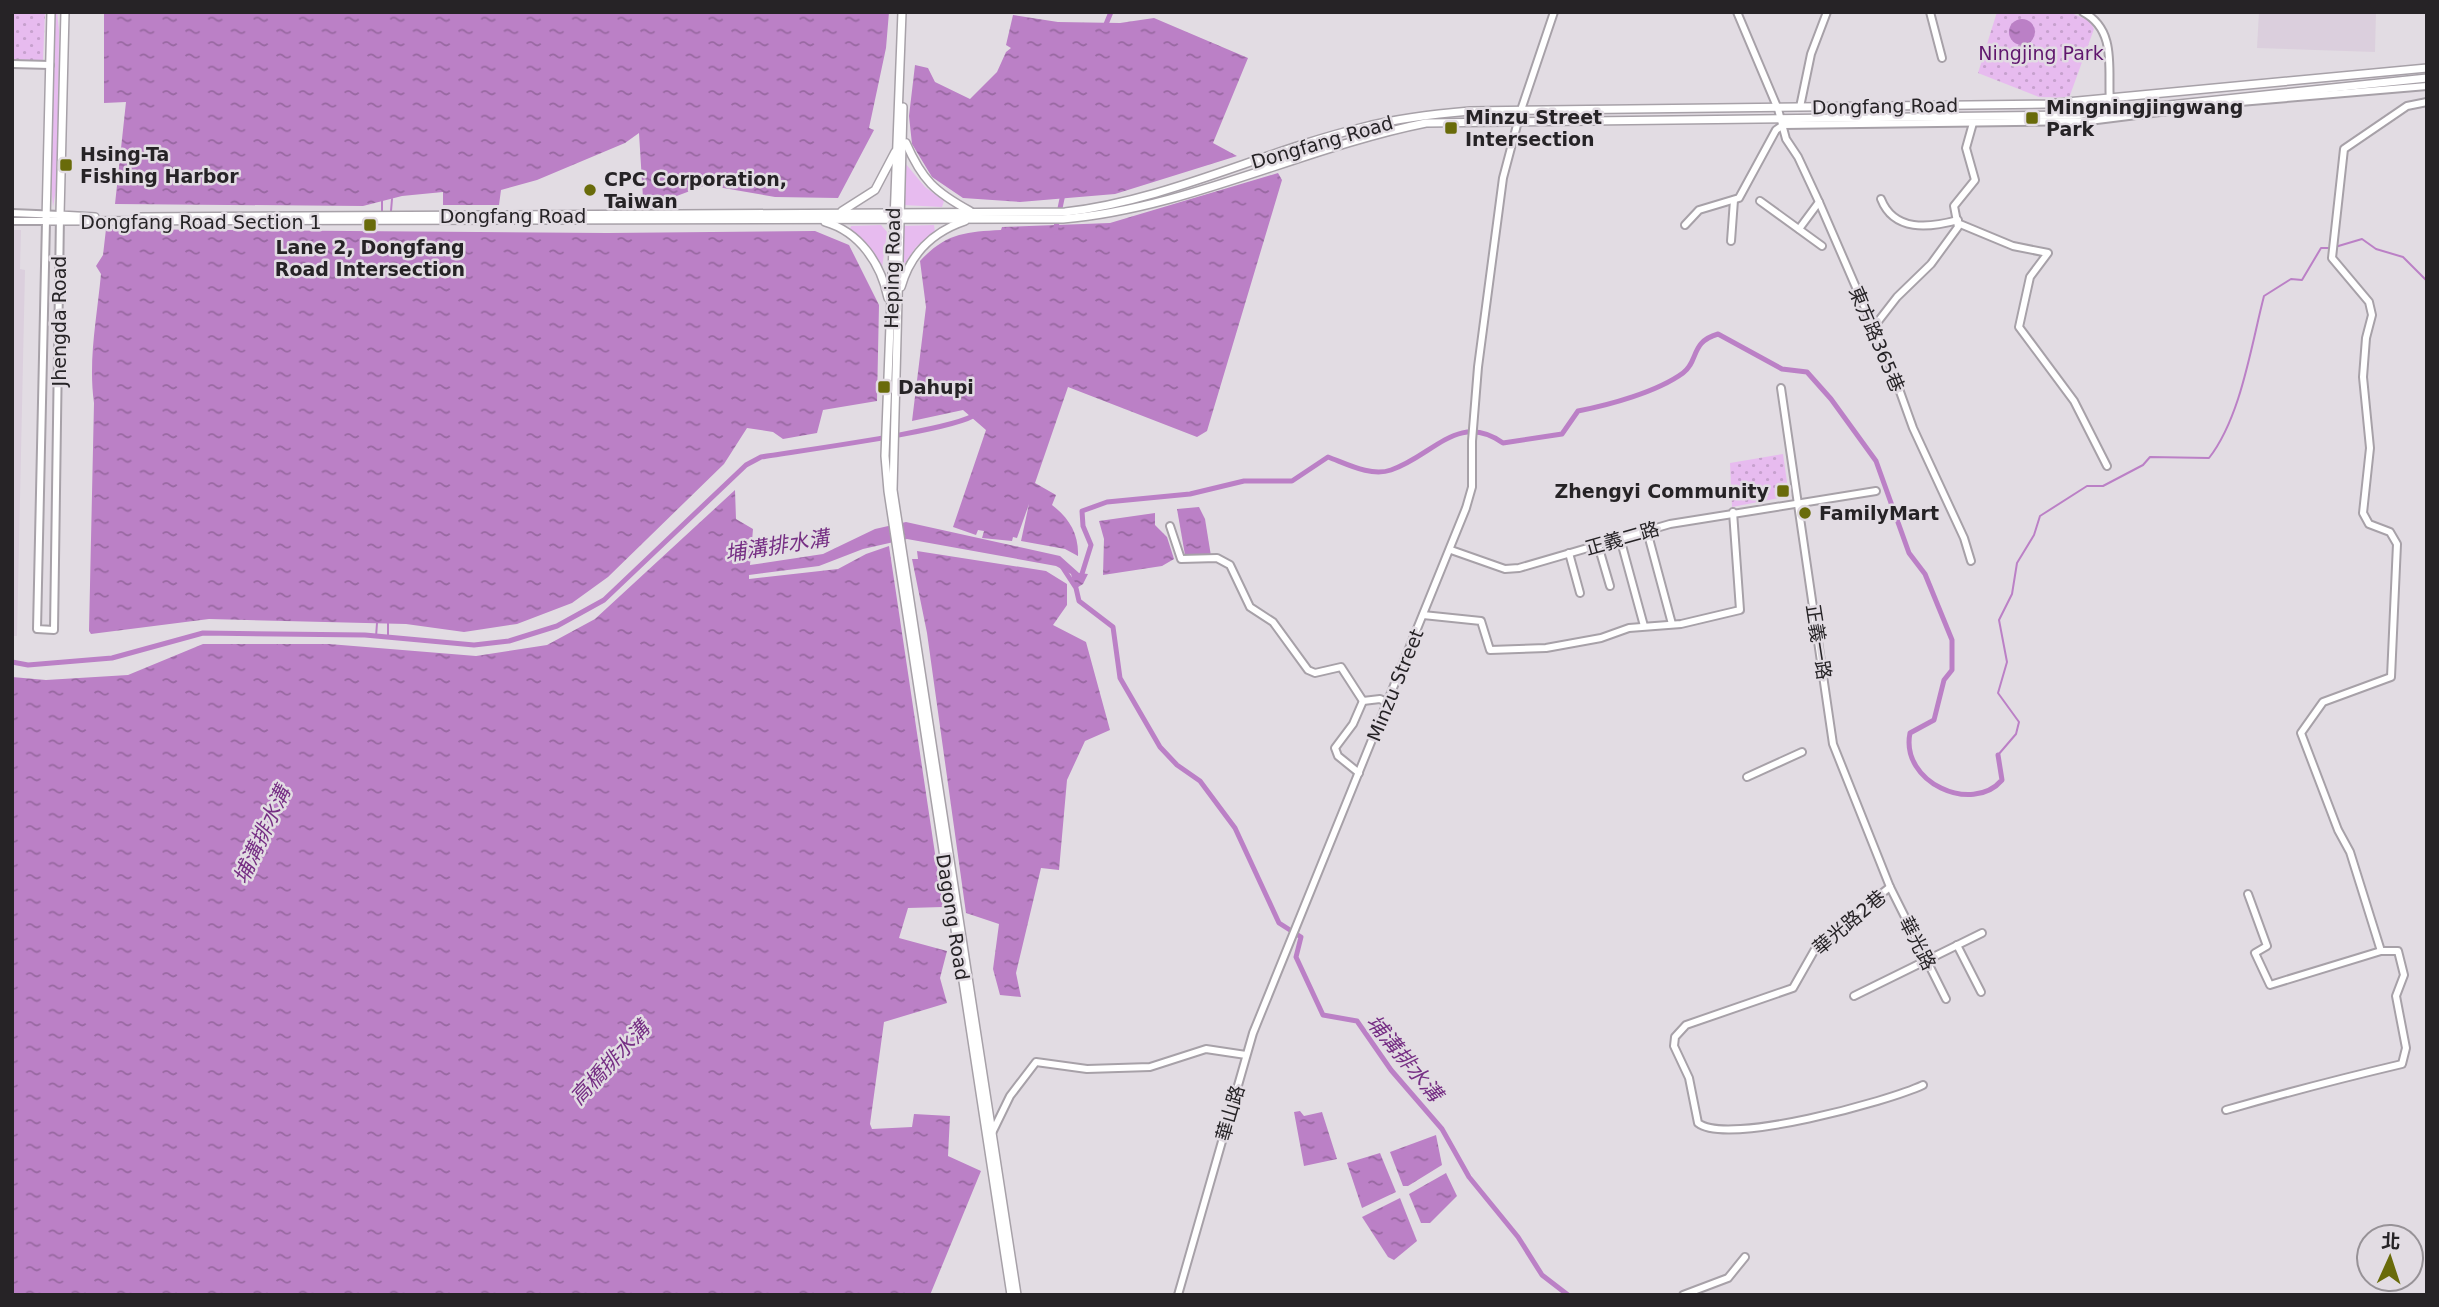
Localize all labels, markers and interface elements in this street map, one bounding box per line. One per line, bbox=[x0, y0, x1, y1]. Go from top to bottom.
park label: Ningjing Park bbox=[1978, 42, 2104, 64]
street label: Dongfang Road bbox=[1812, 94, 1958, 118]
place label: Mingningjingwang Park bbox=[2046, 96, 2243, 140]
place label: Minzu Street Intersection bbox=[1465, 106, 1602, 150]
marker: Mingningjingwang Park bbox=[2024, 110, 2040, 126]
street label: Dongfang Road bbox=[1249, 111, 1395, 173]
marker: Minzu Street Intersection bbox=[1443, 120, 1459, 136]
place label: Hsing-Ta Fishing Harbor bbox=[80, 143, 239, 187]
marker: Hsing-Ta Fishing Harbor bbox=[58, 157, 74, 173]
place label: CPC Corporation, Taiwan bbox=[604, 168, 787, 212]
marker: CPC Corporation, Taiwan bbox=[582, 182, 598, 198]
street label: Dongfang Road bbox=[440, 205, 586, 227]
street label: Heping Road bbox=[880, 207, 904, 329]
street label: Dongfang Road Section 1 bbox=[80, 211, 322, 233]
marker: Lane 2, Dongfang Road Intersection bbox=[362, 217, 378, 233]
place label: Lane 2, Dongfang Road Intersection bbox=[275, 236, 465, 280]
street label: Jhengda Road bbox=[48, 256, 70, 387]
street label: 東方路365巷 bbox=[1845, 283, 1909, 395]
place label: Dahupi bbox=[898, 376, 974, 398]
marker: Dahupi bbox=[876, 379, 892, 395]
place label: Zhengyi Community bbox=[1555, 480, 1770, 502]
marker: Zhengyi Community bbox=[1775, 483, 1791, 499]
place label: FamilyMart bbox=[1819, 502, 1939, 524]
marker: FamilyMart bbox=[1797, 505, 1813, 521]
street label: 正義二路 bbox=[1582, 517, 1662, 559]
water label: 埔溝排水溝 bbox=[723, 525, 834, 566]
street label: 正義一路 bbox=[1802, 603, 1836, 681]
street label: Minzu Street bbox=[1362, 625, 1428, 745]
water label: 埔溝排水溝 bbox=[229, 780, 296, 888]
street label: Dagong Road bbox=[932, 852, 974, 982]
street label: 華光路2巷 bbox=[1808, 885, 1890, 959]
street label: 華光路 bbox=[1895, 913, 1941, 973]
water label: 埔溝排水溝 bbox=[1361, 1010, 1449, 1108]
water label: 高橋排水溝 bbox=[565, 1014, 657, 1110]
street label: 華山路 bbox=[1212, 1083, 1248, 1143]
north arrow bbox=[2355, 1223, 2425, 1293]
text: 北 bbox=[2381, 1230, 2401, 1253]

